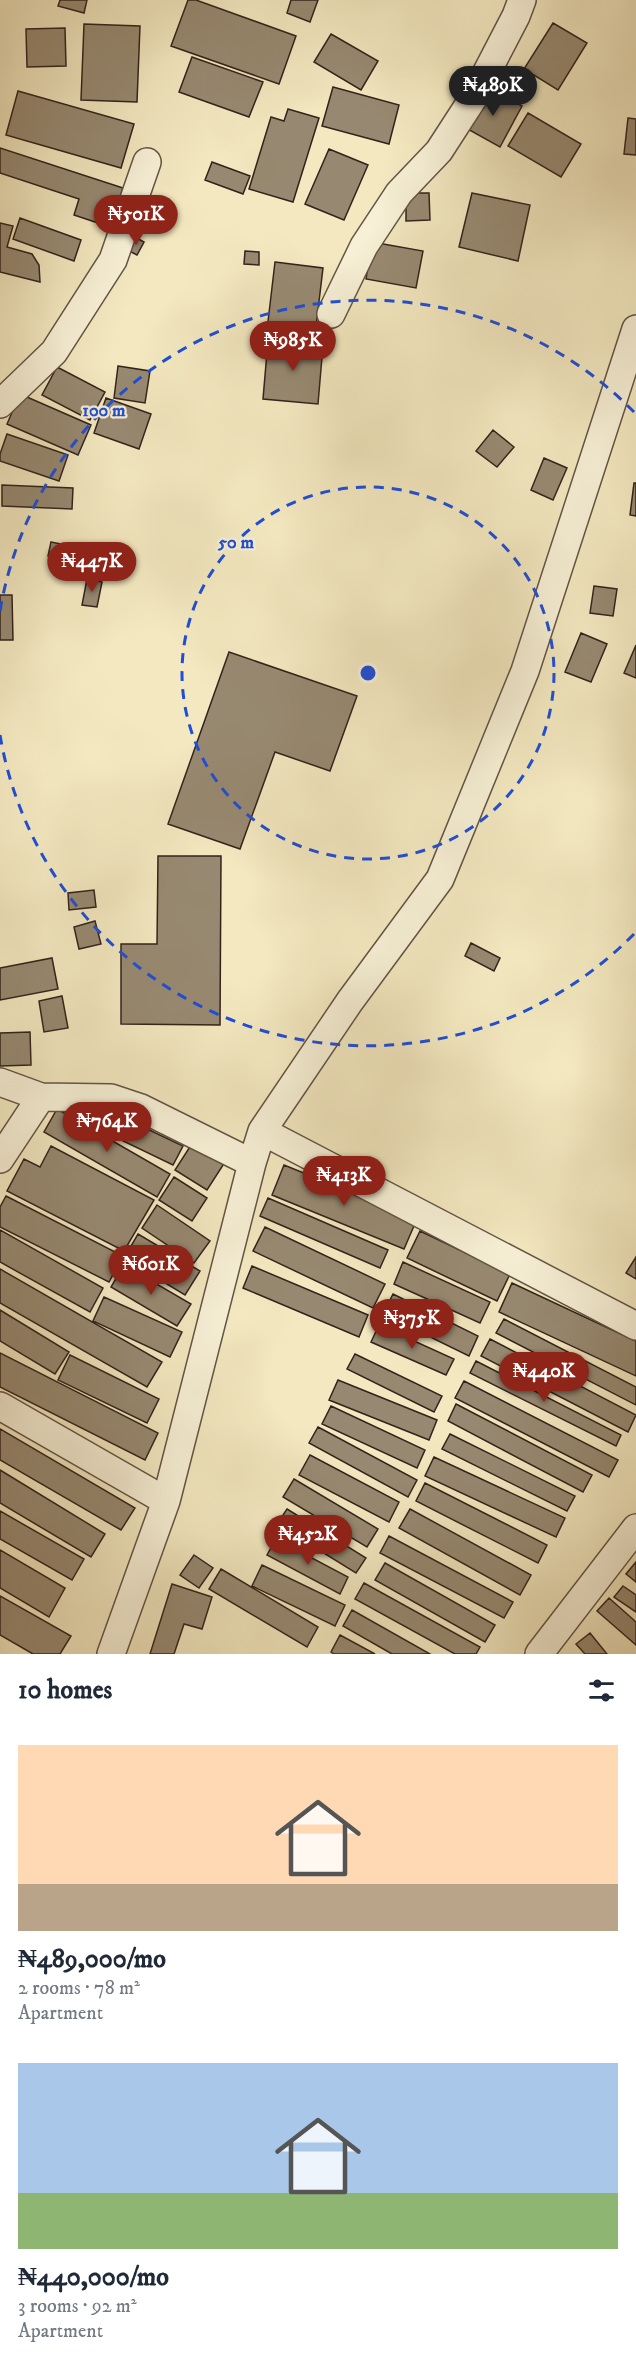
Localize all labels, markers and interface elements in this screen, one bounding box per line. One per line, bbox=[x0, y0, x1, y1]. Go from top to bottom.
pin: ₦489K bbox=[451, 66, 535, 117]
text: ₦489K bbox=[463, 73, 523, 98]
pin: ₦501K bbox=[94, 195, 178, 246]
text: ₦501K bbox=[108, 202, 164, 227]
pin: ₦985K bbox=[251, 321, 335, 372]
text: ₦985K bbox=[264, 328, 322, 353]
text: 100 m bbox=[82, 400, 126, 422]
text: 50 m bbox=[217, 532, 254, 554]
pin: ₦447K bbox=[50, 542, 134, 593]
text: ₦447K bbox=[61, 549, 123, 574]
centre of rings bbox=[358, 663, 378, 683]
pin: ₦764K bbox=[65, 1102, 149, 1153]
text: ₦764K bbox=[77, 1109, 137, 1134]
pin: ₦413K bbox=[302, 1156, 386, 1207]
text: ₦413K bbox=[317, 1163, 371, 1188]
pin: ₦601K bbox=[109, 1245, 193, 1296]
text: ₦601K bbox=[123, 1252, 179, 1277]
pin: ₦375K bbox=[370, 1299, 454, 1350]
text: ₦375K bbox=[384, 1306, 440, 1331]
pin: ₦440K bbox=[502, 1352, 586, 1403]
text: ₦440K bbox=[513, 1359, 575, 1384]
pin: ₦452K bbox=[266, 1515, 350, 1566]
text: ₦452K bbox=[278, 1522, 338, 1547]
text: 10 homes bbox=[18, 1674, 112, 1707]
icon: filters bbox=[585, 1674, 618, 1707]
icon: home bbox=[264, 1784, 372, 1892]
text: ₦489,000/mo bbox=[18, 1943, 166, 1976]
text: 2 rooms · 78 m² bbox=[18, 1976, 140, 2001]
text: Apartment bbox=[18, 2001, 103, 2026]
icon: home bbox=[264, 2102, 372, 2210]
text: ₦440,000/mo bbox=[18, 2261, 169, 2294]
text: 3 rooms · 92 m² bbox=[18, 2294, 137, 2319]
text: Apartment bbox=[18, 2319, 103, 2344]

